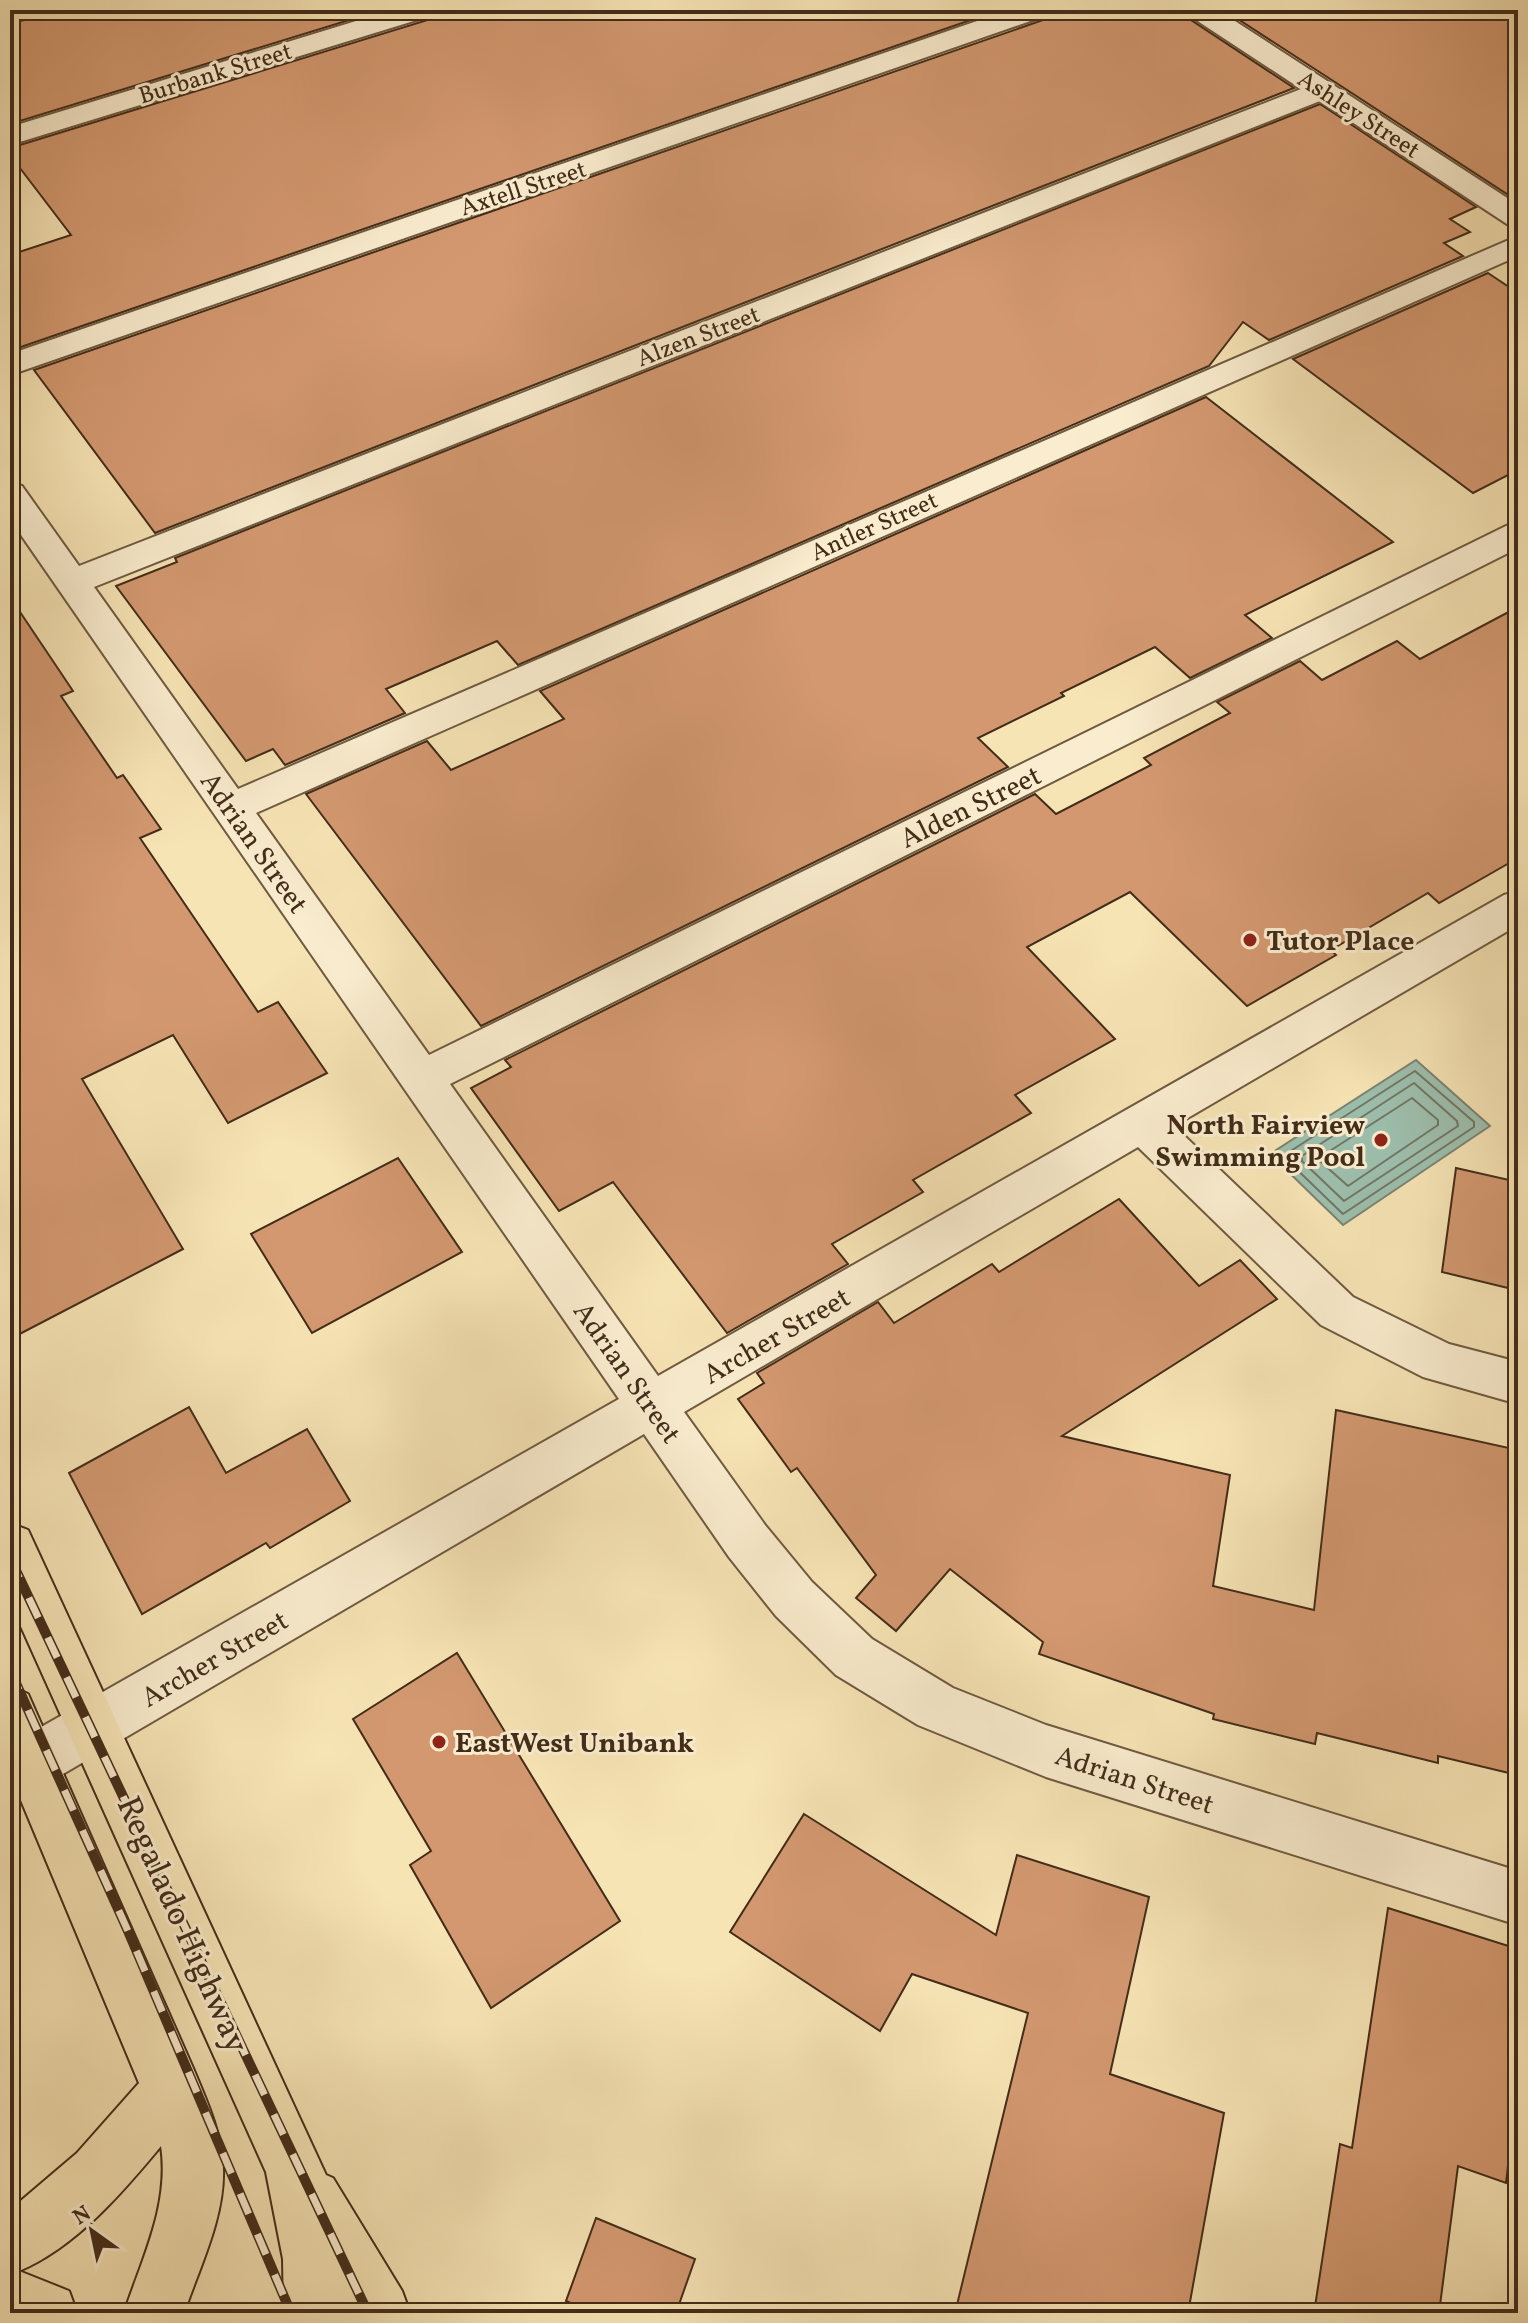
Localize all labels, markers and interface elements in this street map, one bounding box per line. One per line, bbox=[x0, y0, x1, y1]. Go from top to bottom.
street label: Burbank Street bbox=[135, 35, 296, 114]
street label: Ashley Street bbox=[1290, 63, 1426, 168]
street label: Axtell Street bbox=[456, 153, 591, 226]
street label: Alzen Street bbox=[632, 299, 765, 377]
street label: Antler Street bbox=[806, 485, 944, 571]
street label: Alden Street bbox=[894, 757, 1048, 859]
street label: Adrian Street bbox=[190, 765, 316, 922]
place label: Tutor Place bbox=[1266, 923, 1415, 962]
marker: Tutor Place bbox=[1241, 931, 1259, 949]
place label: North Fairview Swimming Pool bbox=[1155, 1107, 1365, 1178]
marker: North Fairview Swimming Pool bbox=[1372, 1131, 1390, 1149]
street label: Archer Street bbox=[697, 1279, 858, 1395]
street label: Adrian Street bbox=[563, 1295, 689, 1452]
street label: Archer Street bbox=[135, 1602, 296, 1718]
place label: EastWest Unibank bbox=[455, 1725, 694, 1764]
marker: EastWest Unibank bbox=[430, 1733, 448, 1751]
street label: Adrian Street bbox=[1050, 1737, 1219, 1825]
street label: Regalado Highway bbox=[103, 1789, 259, 2061]
north arrow bbox=[52, 2191, 132, 2271]
text: N bbox=[67, 2199, 98, 2234]

